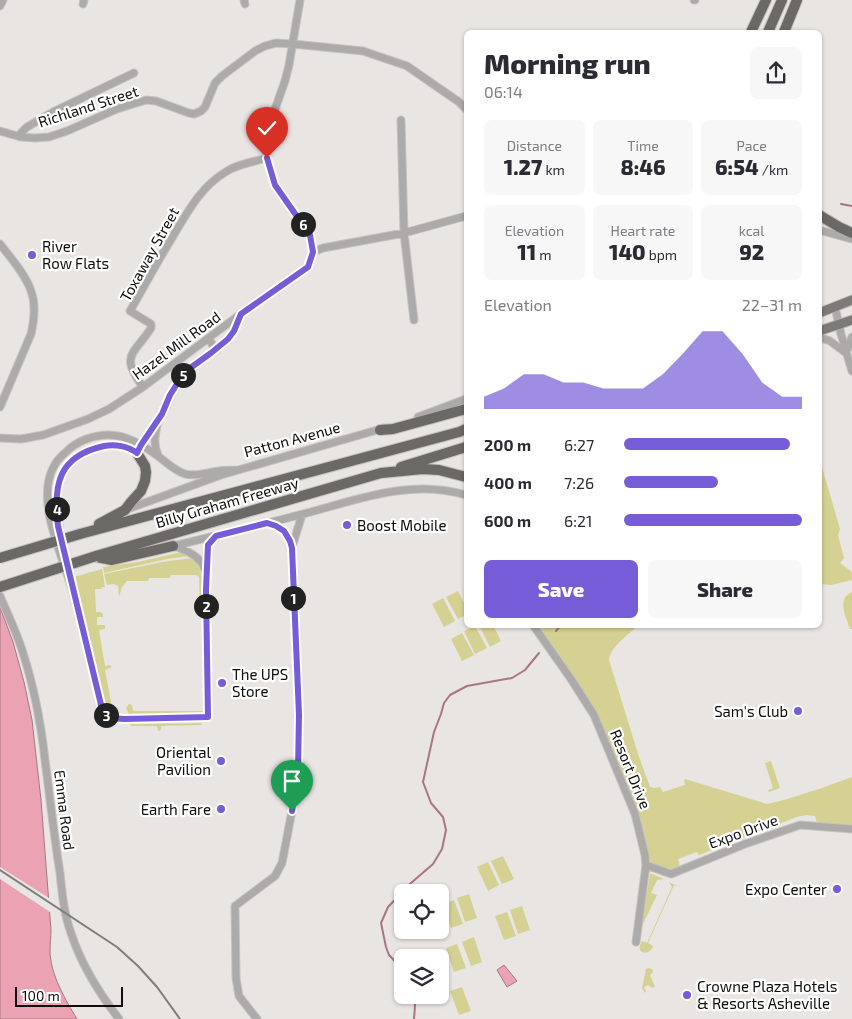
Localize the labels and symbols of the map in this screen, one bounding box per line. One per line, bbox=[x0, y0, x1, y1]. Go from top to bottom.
street label: Richland Street bbox=[36, 81, 141, 131]
pin bbox=[246, 107, 288, 158]
street label: Toxaway Street bbox=[116, 204, 182, 304]
pin: 6 bbox=[290, 212, 316, 236]
place label: River Row Flats bbox=[42, 237, 109, 272]
marker: River Row Flats bbox=[26, 249, 38, 261]
street label: Hazel Mill Road bbox=[128, 307, 224, 383]
pin: 5 bbox=[170, 362, 196, 388]
street label: Patton Avenue bbox=[242, 418, 342, 460]
street label: Billy Graham Freeway bbox=[153, 473, 301, 531]
pin: 4 bbox=[44, 496, 70, 522]
place label: Boost Mobile bbox=[357, 516, 446, 534]
marker: Boost Mobile bbox=[341, 519, 353, 531]
pin: 1 bbox=[280, 586, 306, 610]
pin: 2 bbox=[194, 594, 218, 618]
place label: The UPS Store bbox=[232, 665, 288, 700]
marker: The UPS Store bbox=[216, 677, 228, 689]
pin: 3 bbox=[94, 702, 118, 728]
place label: Sam's Club bbox=[714, 702, 788, 720]
marker: Sam's Club bbox=[792, 705, 804, 717]
street label: Resort Drive bbox=[607, 727, 655, 811]
place label: Oriental Pavilion bbox=[156, 743, 212, 778]
marker: Oriental Pavilion bbox=[215, 755, 227, 767]
pin bbox=[271, 760, 313, 811]
street label: Emma Road bbox=[51, 769, 79, 851]
place label: Earth Fare bbox=[141, 800, 211, 818]
marker: Earth Fare bbox=[215, 803, 227, 815]
street label: Expo Drive bbox=[706, 810, 780, 852]
place label: Expo Center bbox=[745, 880, 827, 898]
marker: Expo Center bbox=[831, 883, 843, 895]
place label: Crowne Plaza Hotels & Resorts Asheville bbox=[697, 977, 837, 1012]
scale bar bbox=[15, 984, 122, 1007]
marker: Crowne Plaza Hotels & Resorts Asheville bbox=[681, 989, 693, 1001]

